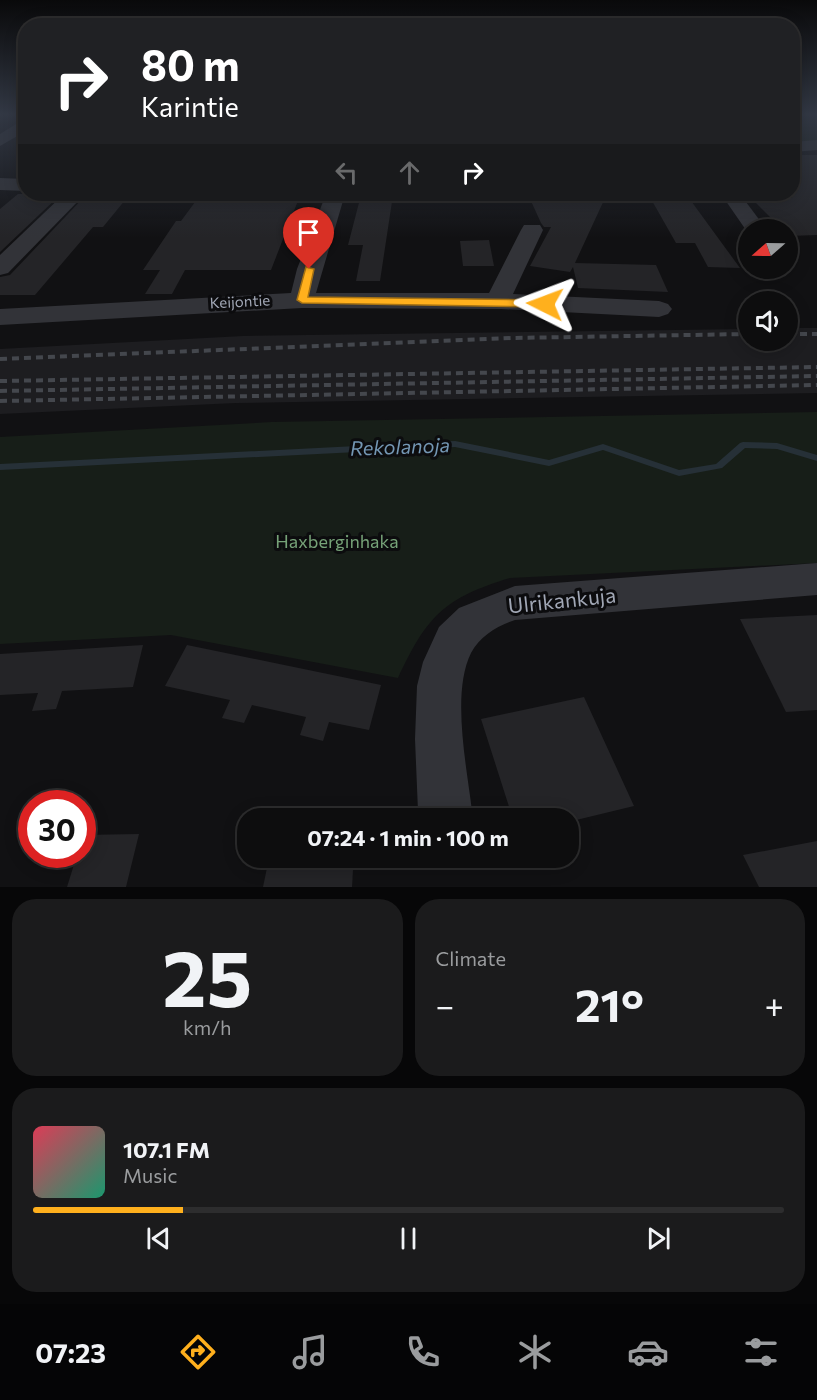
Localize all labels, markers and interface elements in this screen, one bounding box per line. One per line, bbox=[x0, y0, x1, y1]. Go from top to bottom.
text: 80 m bbox=[141, 38, 240, 90]
icon: right bbox=[42, 42, 120, 120]
text: Karintie bbox=[141, 90, 239, 123]
icon: left bbox=[330, 156, 363, 189]
icon: ahead bbox=[393, 156, 426, 189]
icon: right bbox=[456, 156, 489, 189]
pin bbox=[283, 207, 334, 269]
icon: arrive bbox=[292, 216, 325, 249]
north arrow bbox=[738, 219, 798, 279]
map controls bbox=[738, 219, 798, 351]
position arrow bbox=[513, 272, 577, 336]
street label: Keijontie bbox=[209, 290, 271, 312]
button: sound bbox=[738, 291, 798, 351]
water label: Rekolanoja bbox=[350, 432, 450, 460]
park label: Haxberginhaka bbox=[275, 530, 399, 552]
street label: Ulrikankuja bbox=[507, 581, 617, 618]
speed limit sign: 30 bbox=[18, 790, 96, 868]
text: 07:24 · 1 min · 100 m bbox=[307, 824, 509, 851]
text: 25 bbox=[162, 928, 252, 1023]
text: Climate bbox=[436, 946, 506, 970]
text: 21° bbox=[575, 976, 644, 1031]
text: − bbox=[436, 984, 454, 1025]
text: + bbox=[765, 984, 784, 1025]
text: km/h bbox=[183, 1015, 232, 1039]
text: 107.1 FM bbox=[123, 1136, 210, 1163]
text: Music bbox=[123, 1163, 177, 1187]
icon: previous bbox=[142, 1222, 175, 1255]
icon: pause bbox=[392, 1222, 425, 1255]
icon: next bbox=[642, 1222, 675, 1255]
icon: directions bbox=[177, 1331, 219, 1373]
icon: music bbox=[289, 1331, 331, 1373]
icon: phone bbox=[402, 1331, 444, 1373]
icon: climate bbox=[514, 1331, 556, 1373]
icon: car bbox=[627, 1331, 669, 1373]
icon: filters bbox=[740, 1331, 782, 1373]
text: 07:23 bbox=[35, 1336, 106, 1369]

